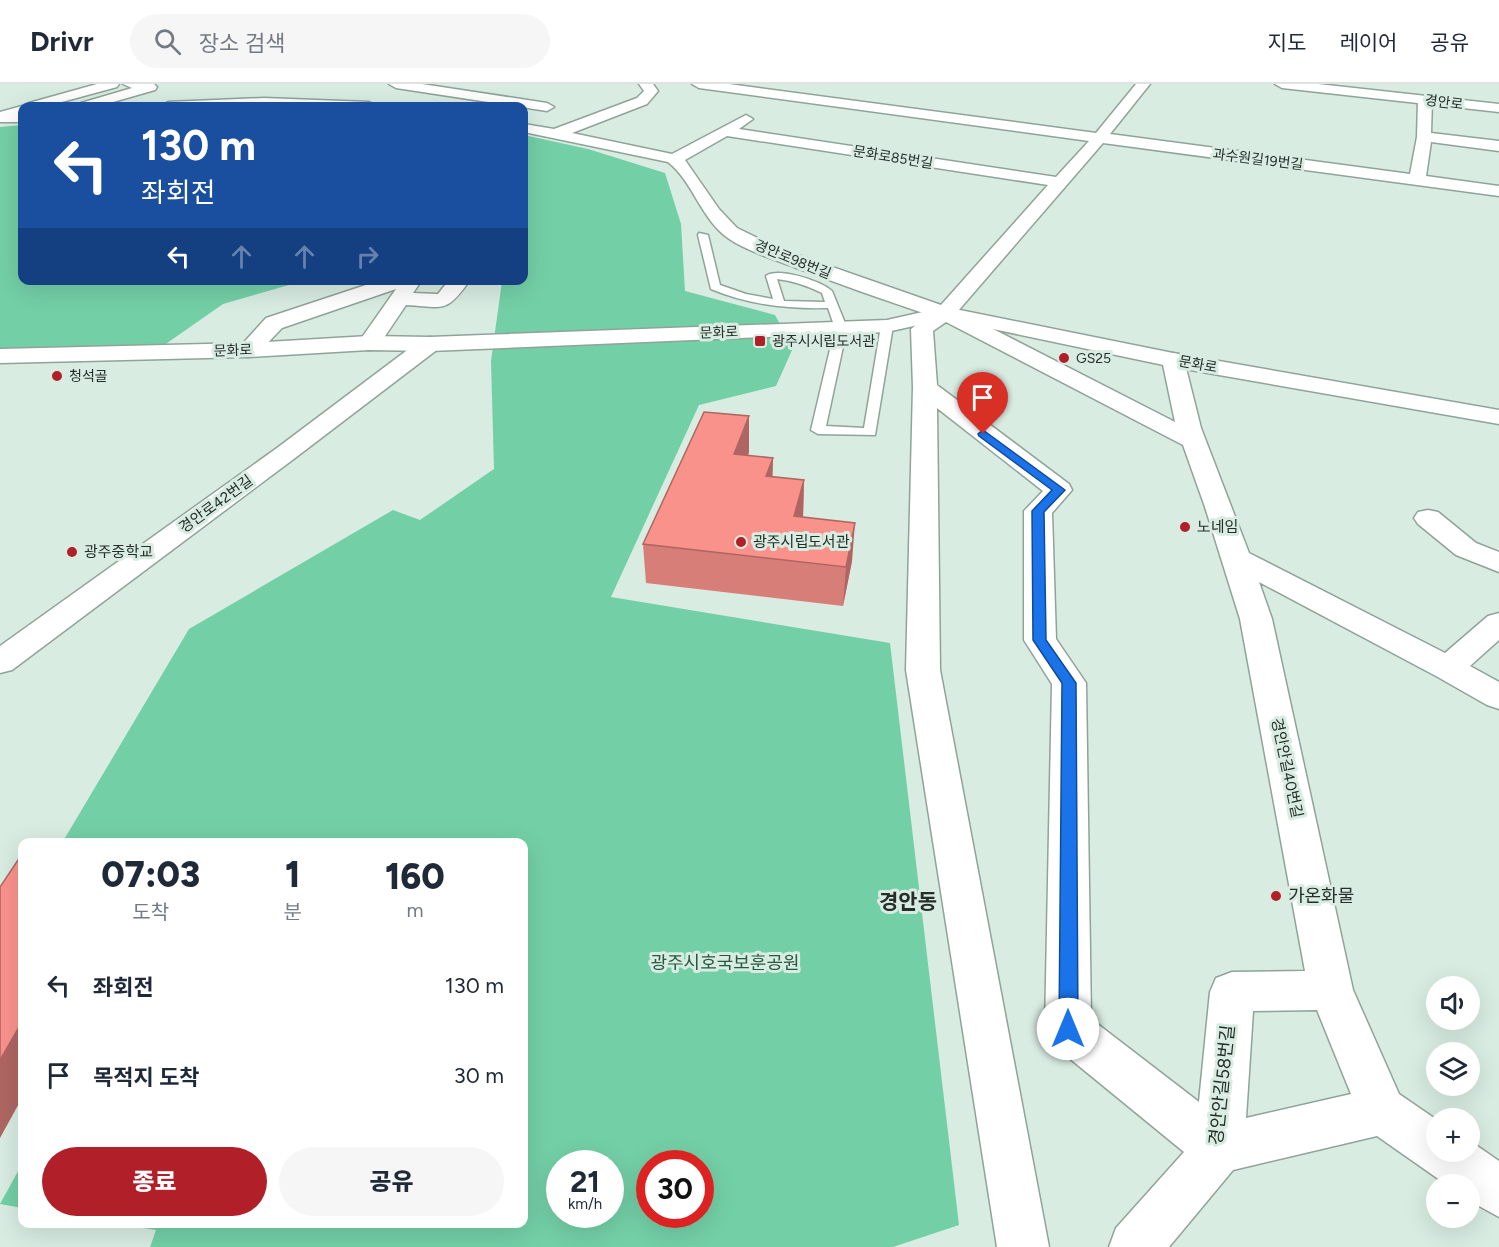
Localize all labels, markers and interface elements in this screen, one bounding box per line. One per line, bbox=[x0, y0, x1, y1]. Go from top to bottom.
search box bbox=[130, 14, 550, 68]
text: Drivr bbox=[30, 24, 94, 58]
icon: search bbox=[151, 25, 184, 58]
text: 장소 검색 bbox=[199, 30, 285, 57]
text: 지도 bbox=[1268, 30, 1306, 55]
text: 레이어 bbox=[1339, 30, 1397, 55]
text: 공유 bbox=[1430, 30, 1469, 55]
street label: 경안로 bbox=[1424, 92, 1464, 113]
text: 130 m bbox=[141, 120, 256, 171]
icon: left bbox=[42, 126, 120, 204]
street label: 문화로85번길 bbox=[852, 143, 934, 172]
street label: 과수원길19번길 bbox=[1212, 146, 1304, 173]
text: 좌회전 bbox=[141, 176, 216, 209]
street label: 경안로98번길 bbox=[752, 236, 834, 283]
icon: left bbox=[162, 240, 195, 273]
icon: ahead bbox=[225, 240, 258, 273]
icon: ahead bbox=[288, 240, 321, 273]
icon: right bbox=[351, 240, 384, 273]
street label: 문화로 bbox=[699, 323, 739, 342]
place label: 광주시시립도서관 bbox=[772, 333, 875, 350]
marker: 광주시시립도서관 bbox=[753, 334, 767, 348]
street label: 문화로 bbox=[213, 341, 253, 360]
place label: GS25 bbox=[1076, 350, 1111, 367]
marker: GS25 bbox=[1057, 351, 1071, 365]
street label: 문화로 bbox=[1177, 353, 1219, 376]
place label: 청석골 bbox=[69, 368, 108, 385]
marker: 청석골 bbox=[50, 369, 64, 383]
pin bbox=[957, 372, 1008, 434]
icon: arrive bbox=[966, 381, 999, 414]
street label: 경안로42번길 bbox=[176, 471, 256, 537]
place label: 노네임 bbox=[1197, 518, 1238, 536]
marker: 노네임 bbox=[1178, 520, 1192, 534]
place label: 광주시립도서관 bbox=[753, 533, 850, 551]
marker: 광주시립도서관 bbox=[734, 535, 748, 549]
place label: 광주중학교 bbox=[84, 543, 153, 561]
marker: 광주중학교 bbox=[65, 545, 79, 559]
street label: 경안안길40번길 bbox=[1268, 716, 1306, 820]
text: 07:03 bbox=[101, 853, 200, 896]
text: 1 bbox=[285, 853, 300, 896]
text: 160 bbox=[385, 855, 445, 898]
place label: 가온화물 bbox=[1288, 885, 1354, 907]
district label: 경안동 bbox=[879, 889, 937, 914]
marker: 가온화물 bbox=[1269, 889, 1283, 903]
text: m bbox=[406, 898, 423, 922]
text: 도착 bbox=[132, 900, 169, 924]
text: 분 bbox=[283, 900, 302, 924]
park label: 광주시호국보훈공원 bbox=[650, 952, 800, 974]
icon: left bbox=[42, 969, 75, 1002]
text: 130 m bbox=[445, 972, 504, 999]
text: 좌회전 bbox=[93, 974, 154, 1001]
map controls bbox=[1426, 976, 1480, 1228]
button: sound bbox=[1426, 976, 1480, 1030]
position arrow bbox=[1036, 997, 1100, 1061]
street label: 경안안길58번길 bbox=[1205, 1024, 1239, 1146]
button: layers bbox=[1426, 1042, 1480, 1096]
icon: arrive bbox=[42, 1059, 75, 1092]
text: 30 m bbox=[454, 1062, 504, 1089]
text: 목적지 도착 bbox=[93, 1064, 199, 1091]
button: + bbox=[1426, 1108, 1480, 1162]
button: 종료 bbox=[42, 1147, 267, 1216]
button: 공유 bbox=[279, 1147, 504, 1216]
speed limit sign: 30 bbox=[636, 1150, 714, 1228]
text: 21 bbox=[570, 1163, 600, 1200]
button: − bbox=[1426, 1174, 1480, 1228]
text: km/h bbox=[568, 1195, 602, 1213]

